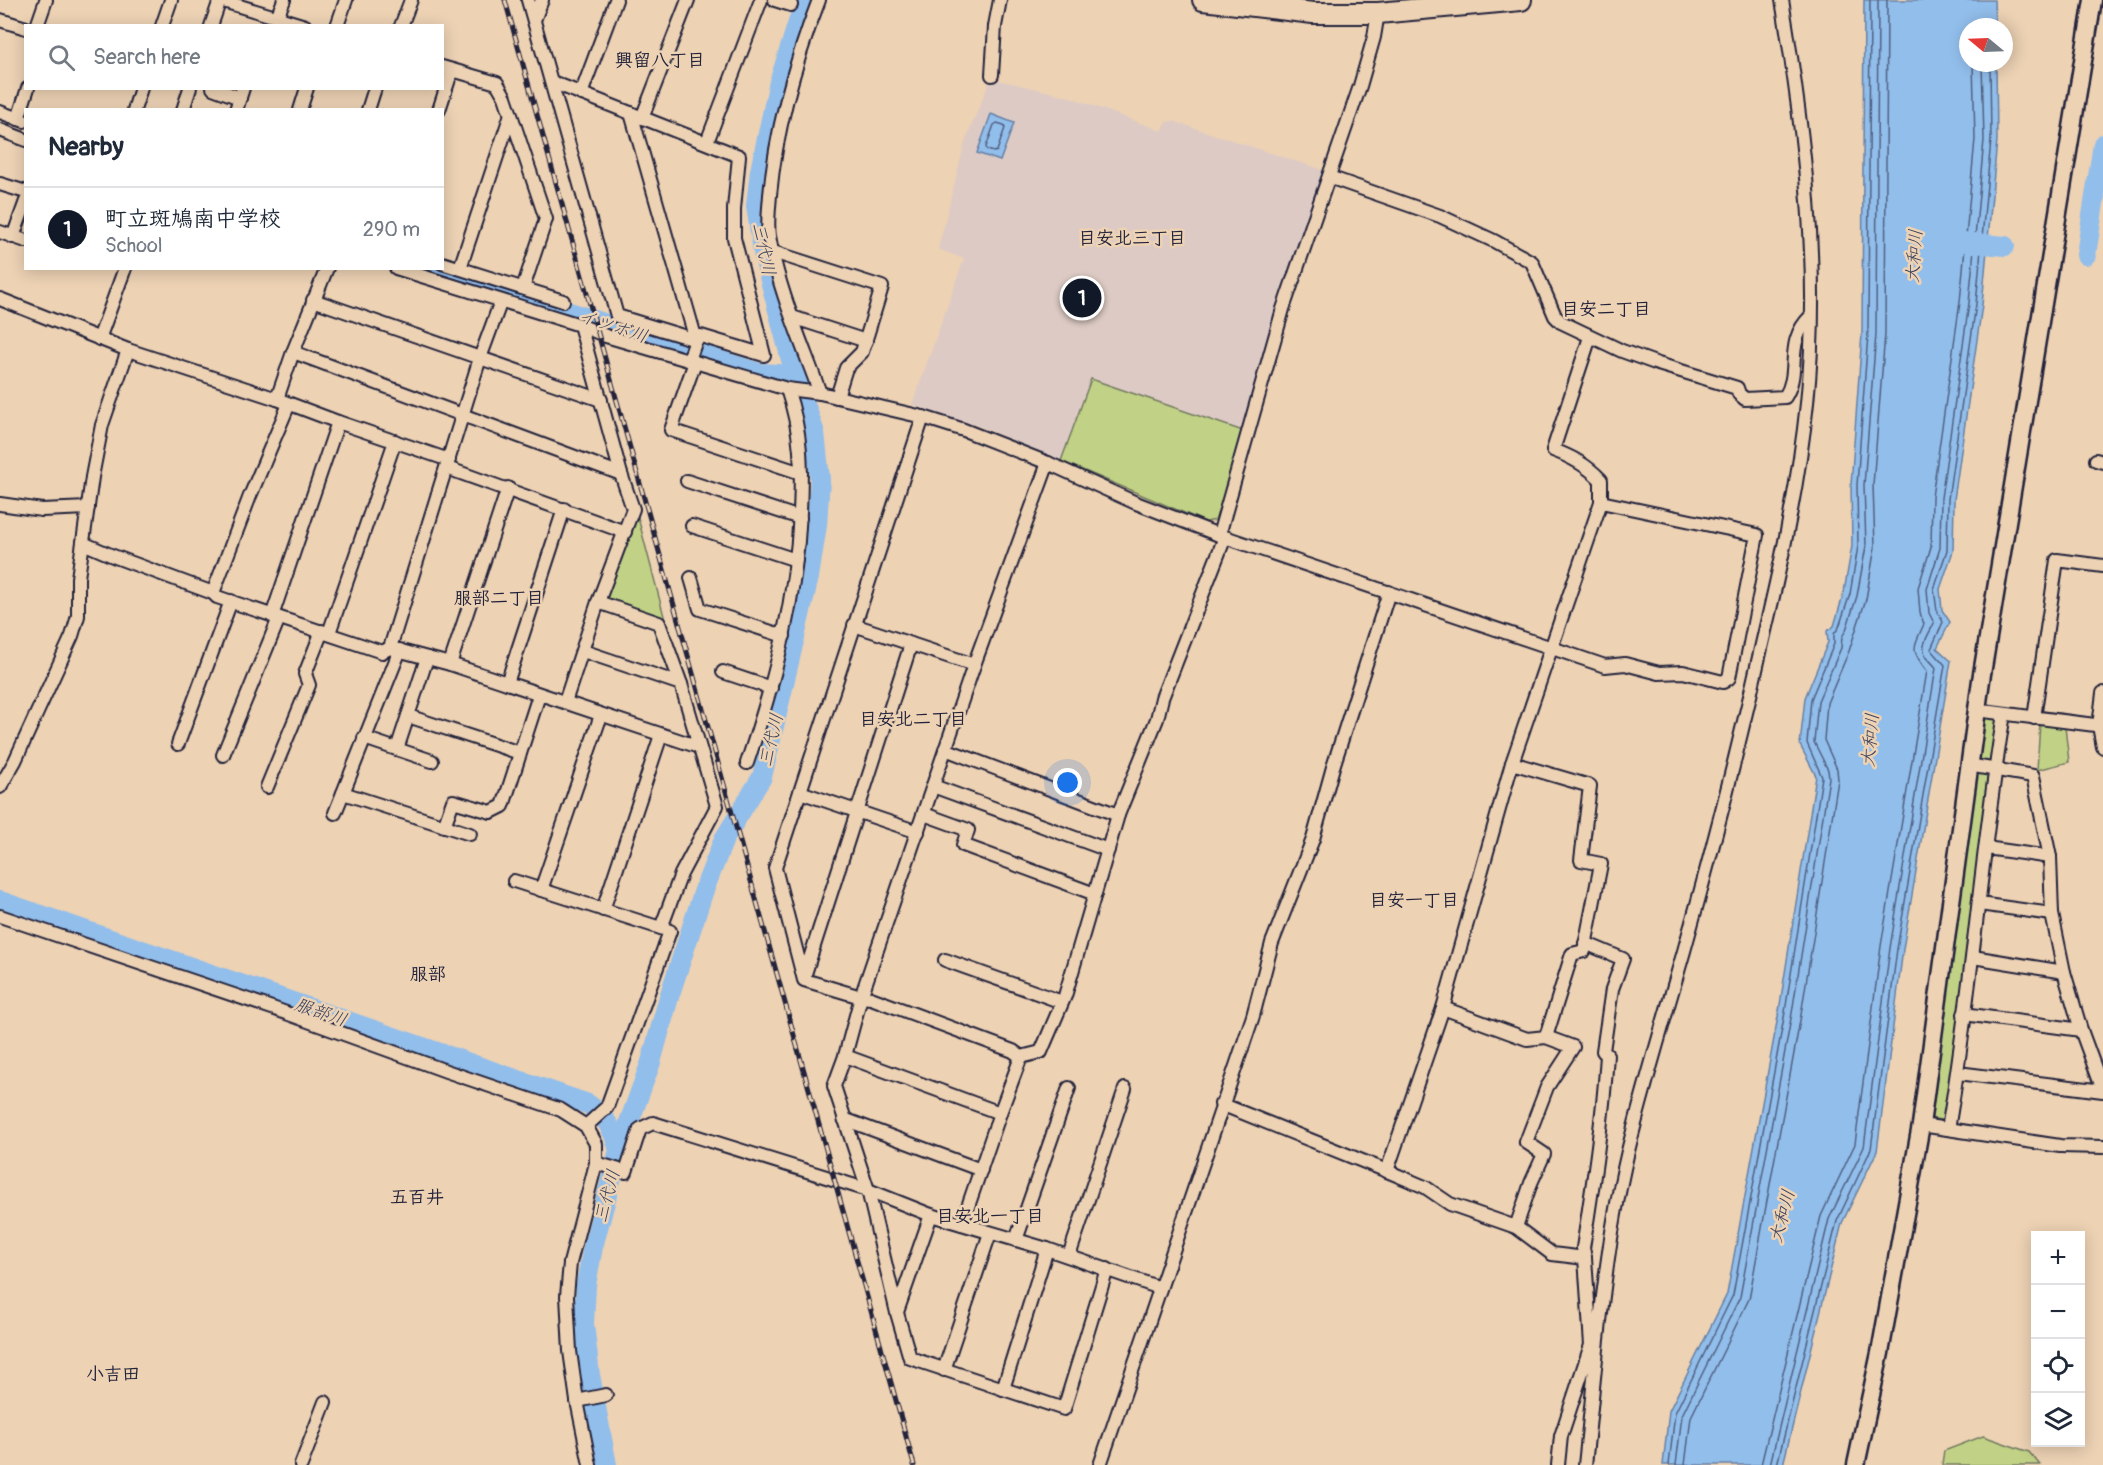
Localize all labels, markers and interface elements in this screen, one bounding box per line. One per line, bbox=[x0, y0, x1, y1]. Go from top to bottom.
north arrow bbox=[1959, 18, 2013, 72]
search box bbox=[24, 24, 444, 90]
icon: search bbox=[45, 41, 78, 74]
text: Search here bbox=[93, 43, 200, 71]
district label: 興留八丁目 bbox=[615, 49, 705, 72]
text: Nearby bbox=[48, 131, 124, 163]
text: 町立斑鳩南中学校 bbox=[105, 205, 281, 233]
text: 1 bbox=[64, 217, 71, 242]
text: 290 m bbox=[363, 217, 420, 242]
water label: 三代川 bbox=[747, 220, 780, 278]
district label: 目安北三丁目 bbox=[1078, 227, 1186, 250]
water label: 大和川 bbox=[1901, 228, 1928, 284]
text: School bbox=[105, 233, 162, 258]
pin: 1 bbox=[1062, 276, 1102, 320]
district label: 目安二丁目 bbox=[1561, 298, 1651, 321]
water label: イツボ川 bbox=[575, 304, 651, 349]
district label: 服部二丁目 bbox=[454, 587, 544, 610]
district label: 目安北二丁目 bbox=[859, 708, 967, 731]
water label: 三代川 bbox=[754, 711, 789, 769]
water label: 大和川 bbox=[1857, 712, 1884, 768]
your location bbox=[1053, 768, 1082, 797]
district label: 目安一丁目 bbox=[1369, 889, 1459, 912]
district label: 服部 bbox=[410, 963, 446, 986]
water label: 服部川 bbox=[292, 993, 350, 1032]
water label: 三代川 bbox=[589, 1167, 626, 1225]
district label: 五百井 bbox=[390, 1186, 444, 1209]
water label: 大和川 bbox=[1764, 1187, 1801, 1245]
district label: 目安北一丁目 bbox=[936, 1205, 1044, 1228]
map controls bbox=[2031, 1231, 2085, 1447]
button: + bbox=[2031, 1231, 2085, 1285]
button: − bbox=[2031, 1285, 2085, 1339]
button: locate bbox=[2031, 1339, 2085, 1393]
district label: 小吉田 bbox=[86, 1363, 140, 1386]
button: layers bbox=[2031, 1393, 2085, 1447]

